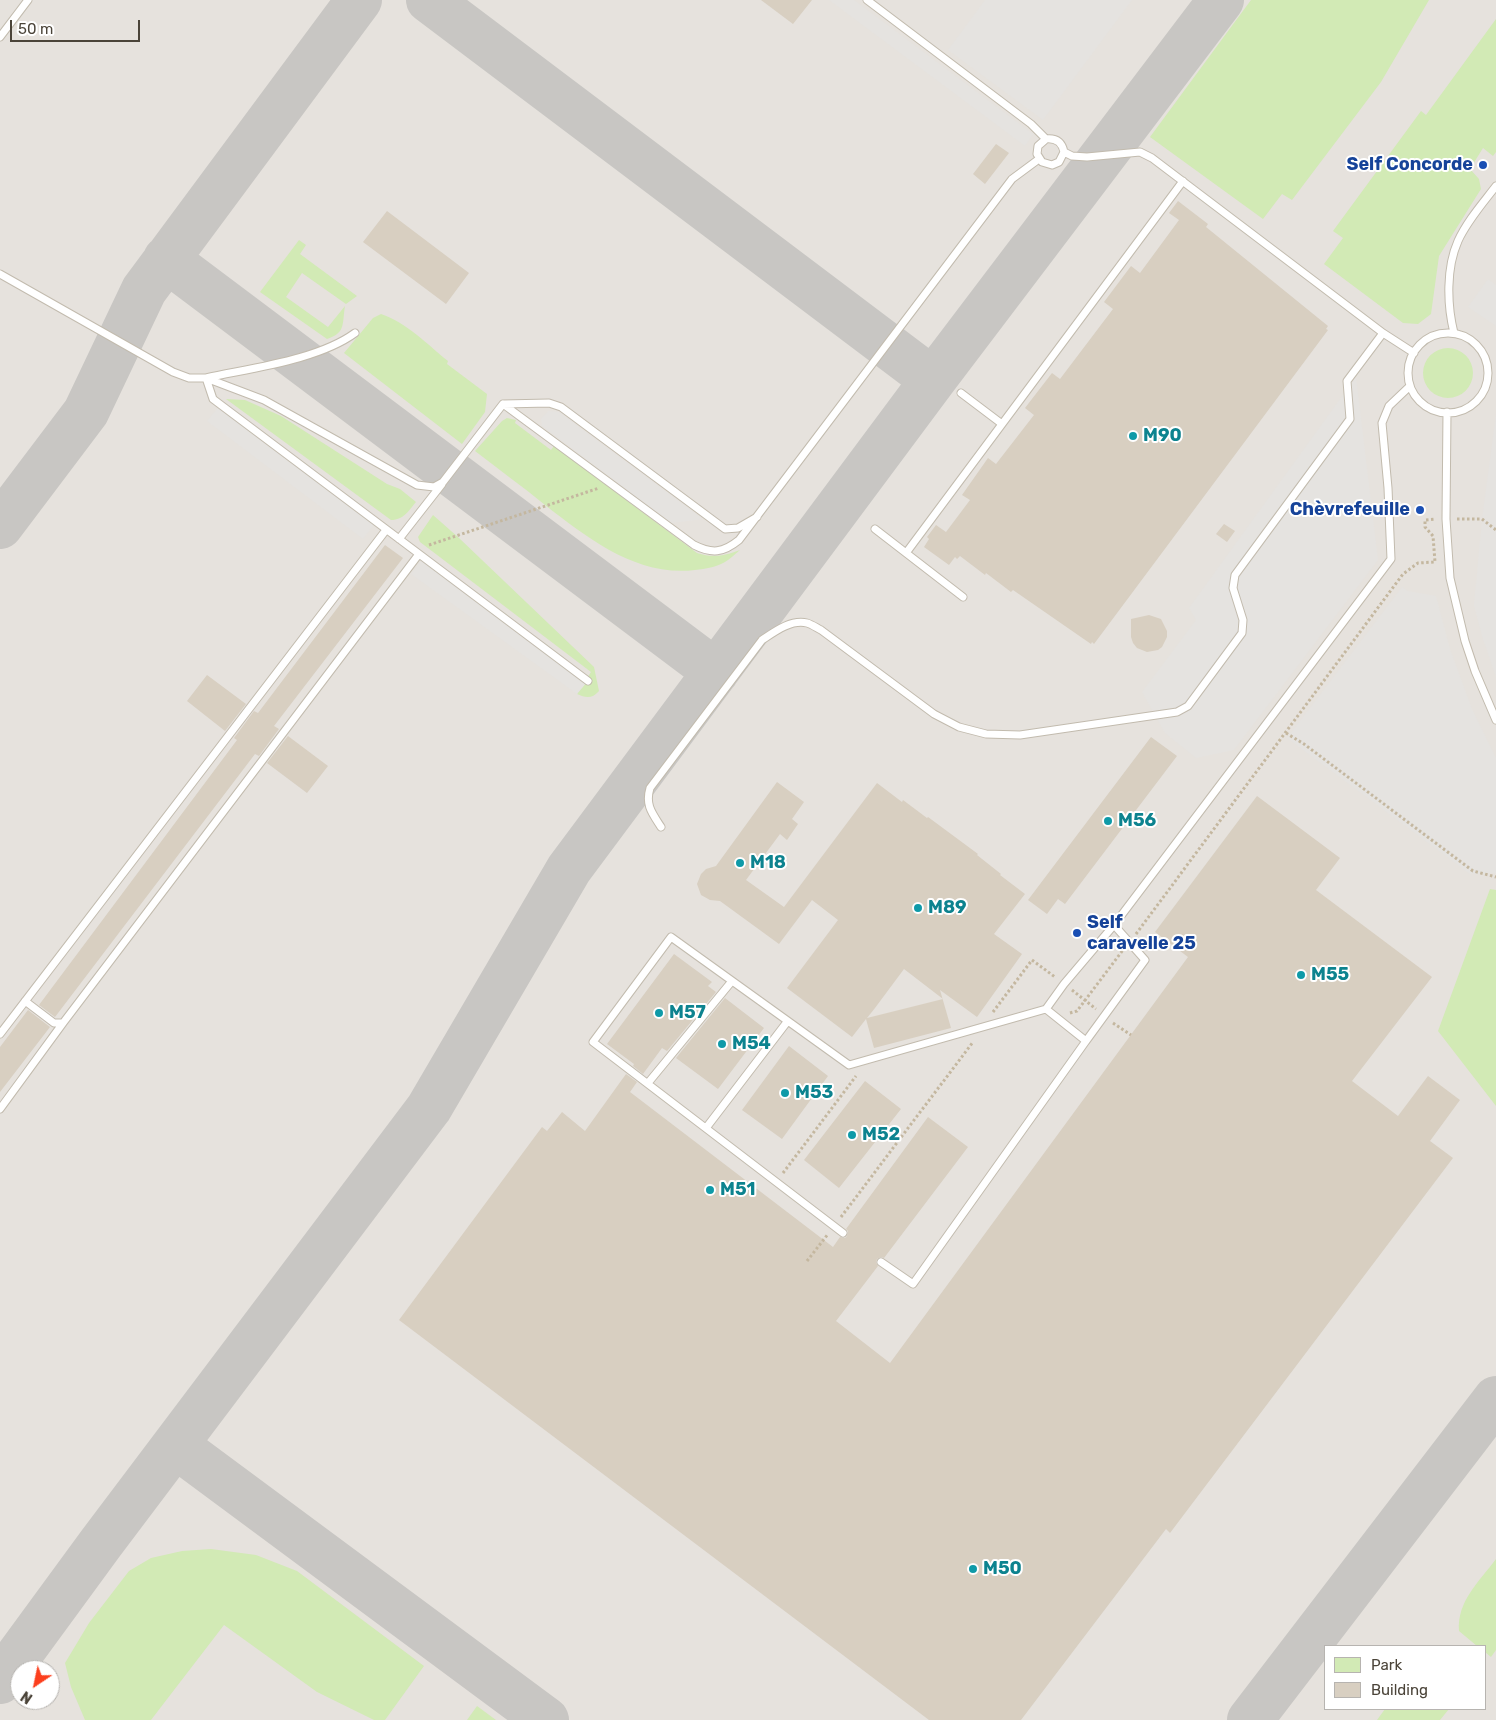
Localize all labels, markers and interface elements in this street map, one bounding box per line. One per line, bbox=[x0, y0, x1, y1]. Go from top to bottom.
scale bar bbox=[12, 10, 142, 42]
text: 50 m bbox=[18, 20, 53, 38]
place label: Self Concorde bbox=[1346, 154, 1473, 176]
marker: Self Concorde bbox=[1477, 159, 1489, 171]
place label: M90 bbox=[1143, 425, 1182, 447]
marker: M90 bbox=[1127, 430, 1139, 442]
place label: Chèvrefeuille bbox=[1290, 499, 1410, 521]
marker: Chèvrefeuille bbox=[1414, 504, 1426, 516]
place label: M56 bbox=[1118, 810, 1156, 832]
marker: M56 bbox=[1102, 815, 1114, 827]
place label: M18 bbox=[750, 852, 786, 874]
marker: M18 bbox=[734, 857, 746, 869]
place label: M89 bbox=[928, 897, 967, 919]
marker: M89 bbox=[912, 902, 924, 914]
place label: Self caravelle 25 bbox=[1087, 912, 1196, 954]
marker: Self caravelle 25 bbox=[1071, 927, 1083, 939]
place label: M55 bbox=[1311, 964, 1349, 986]
marker: M55 bbox=[1295, 969, 1307, 981]
place label: M57 bbox=[669, 1002, 706, 1024]
marker: M57 bbox=[653, 1007, 665, 1019]
place label: M54 bbox=[732, 1033, 771, 1055]
marker: M54 bbox=[716, 1038, 728, 1050]
place label: M53 bbox=[795, 1082, 833, 1104]
marker: M53 bbox=[779, 1087, 791, 1099]
place label: M52 bbox=[862, 1124, 900, 1146]
marker: M52 bbox=[846, 1129, 858, 1141]
place label: M51 bbox=[720, 1179, 755, 1201]
marker: M51 bbox=[704, 1184, 716, 1196]
place label: M50 bbox=[983, 1558, 1022, 1580]
marker: M50 bbox=[967, 1563, 979, 1575]
legend bbox=[1324, 1645, 1486, 1710]
text: Park bbox=[1371, 1656, 1402, 1674]
north arrow bbox=[10, 1660, 60, 1710]
text: Building bbox=[1371, 1681, 1428, 1699]
text: N bbox=[18, 1687, 36, 1707]

